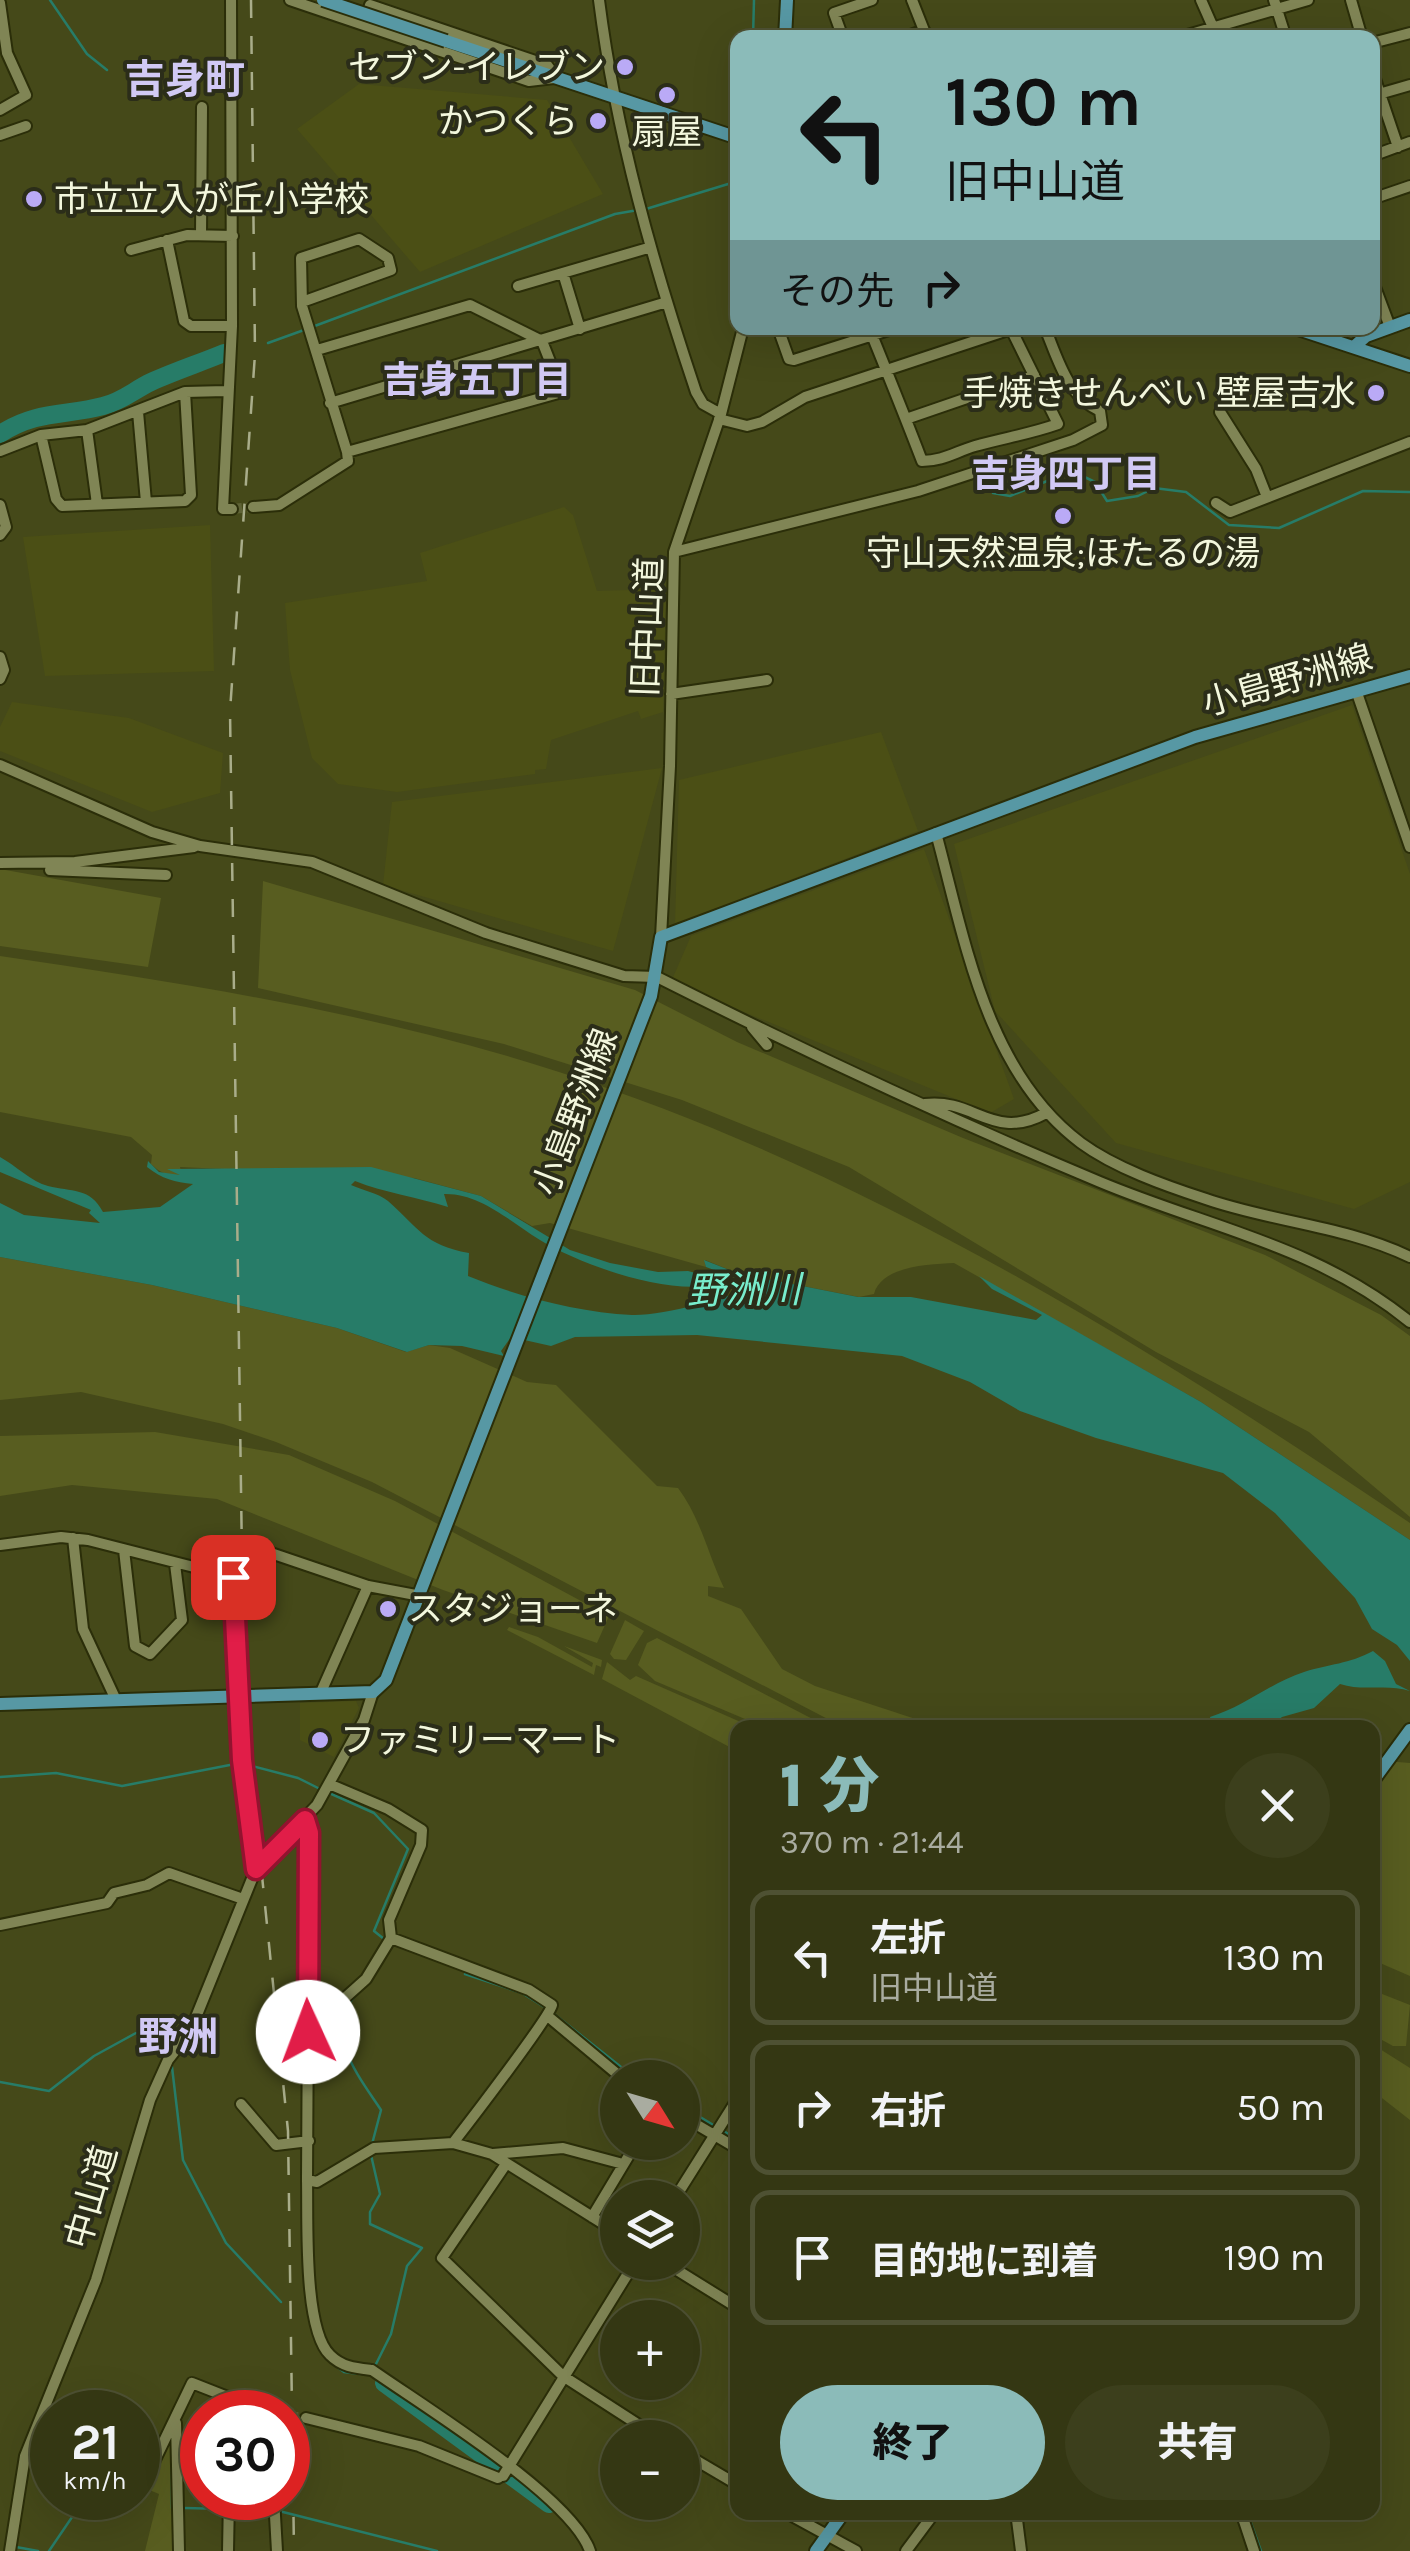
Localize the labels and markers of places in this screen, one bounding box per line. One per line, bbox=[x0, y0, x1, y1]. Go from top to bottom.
place label: セブン-イレブン bbox=[348, 47, 605, 88]
marker: セブン-イレブン bbox=[614, 56, 636, 78]
marker: 扇屋 bbox=[656, 84, 678, 106]
place label: かつくら bbox=[438, 101, 578, 142]
marker: かつくら bbox=[587, 110, 609, 132]
place label: 扇屋 bbox=[632, 112, 702, 153]
place label: 市立立入が丘小学校 bbox=[54, 179, 369, 220]
marker: 市立立入が丘小学校 bbox=[23, 188, 45, 210]
place label: 手焼きせんべい 壁屋吉水 bbox=[963, 373, 1356, 414]
marker: 手焼きせんべい 壁屋吉水 bbox=[1365, 382, 1387, 404]
marker: 守山天然温泉;ほたるの湯 bbox=[1052, 505, 1074, 527]
place label: 守山天然温泉;ほたるの湯 bbox=[866, 533, 1260, 574]
pin bbox=[191, 1535, 276, 1620]
place label: スタジョーネ bbox=[408, 1589, 618, 1630]
marker: スタジョーネ bbox=[377, 1598, 399, 1620]
place label: ファミリーマート bbox=[340, 1720, 620, 1761]
marker: ファミリーマート bbox=[309, 1729, 331, 1751]

